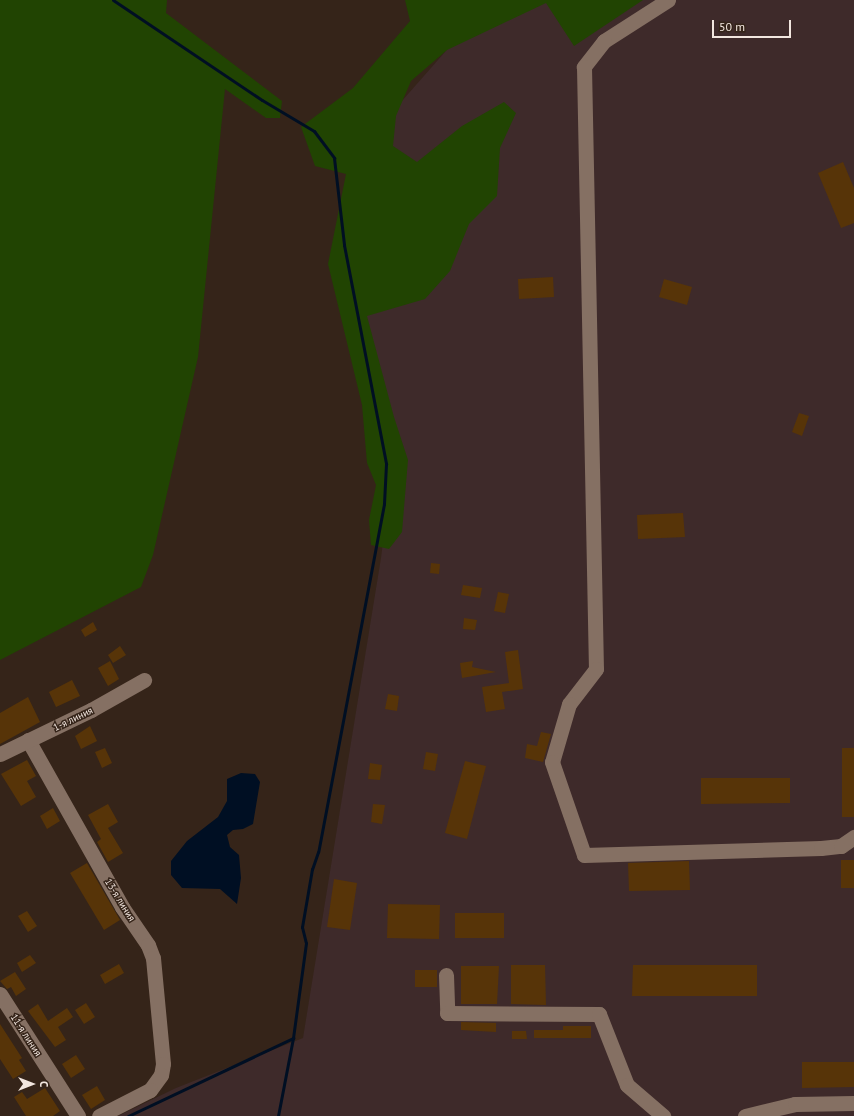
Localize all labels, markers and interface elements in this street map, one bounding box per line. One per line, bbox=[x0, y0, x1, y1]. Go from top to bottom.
scale bar bbox=[714, 12, 793, 38]
text: 50 m bbox=[719, 19, 745, 34]
street label: 1-я линия bbox=[51, 704, 95, 734]
street label: 13-я линия bbox=[102, 876, 138, 924]
street label: 11-я линия bbox=[8, 1012, 44, 1058]
north arrow bbox=[12, 1064, 52, 1104]
text: С bbox=[37, 1081, 51, 1087]

